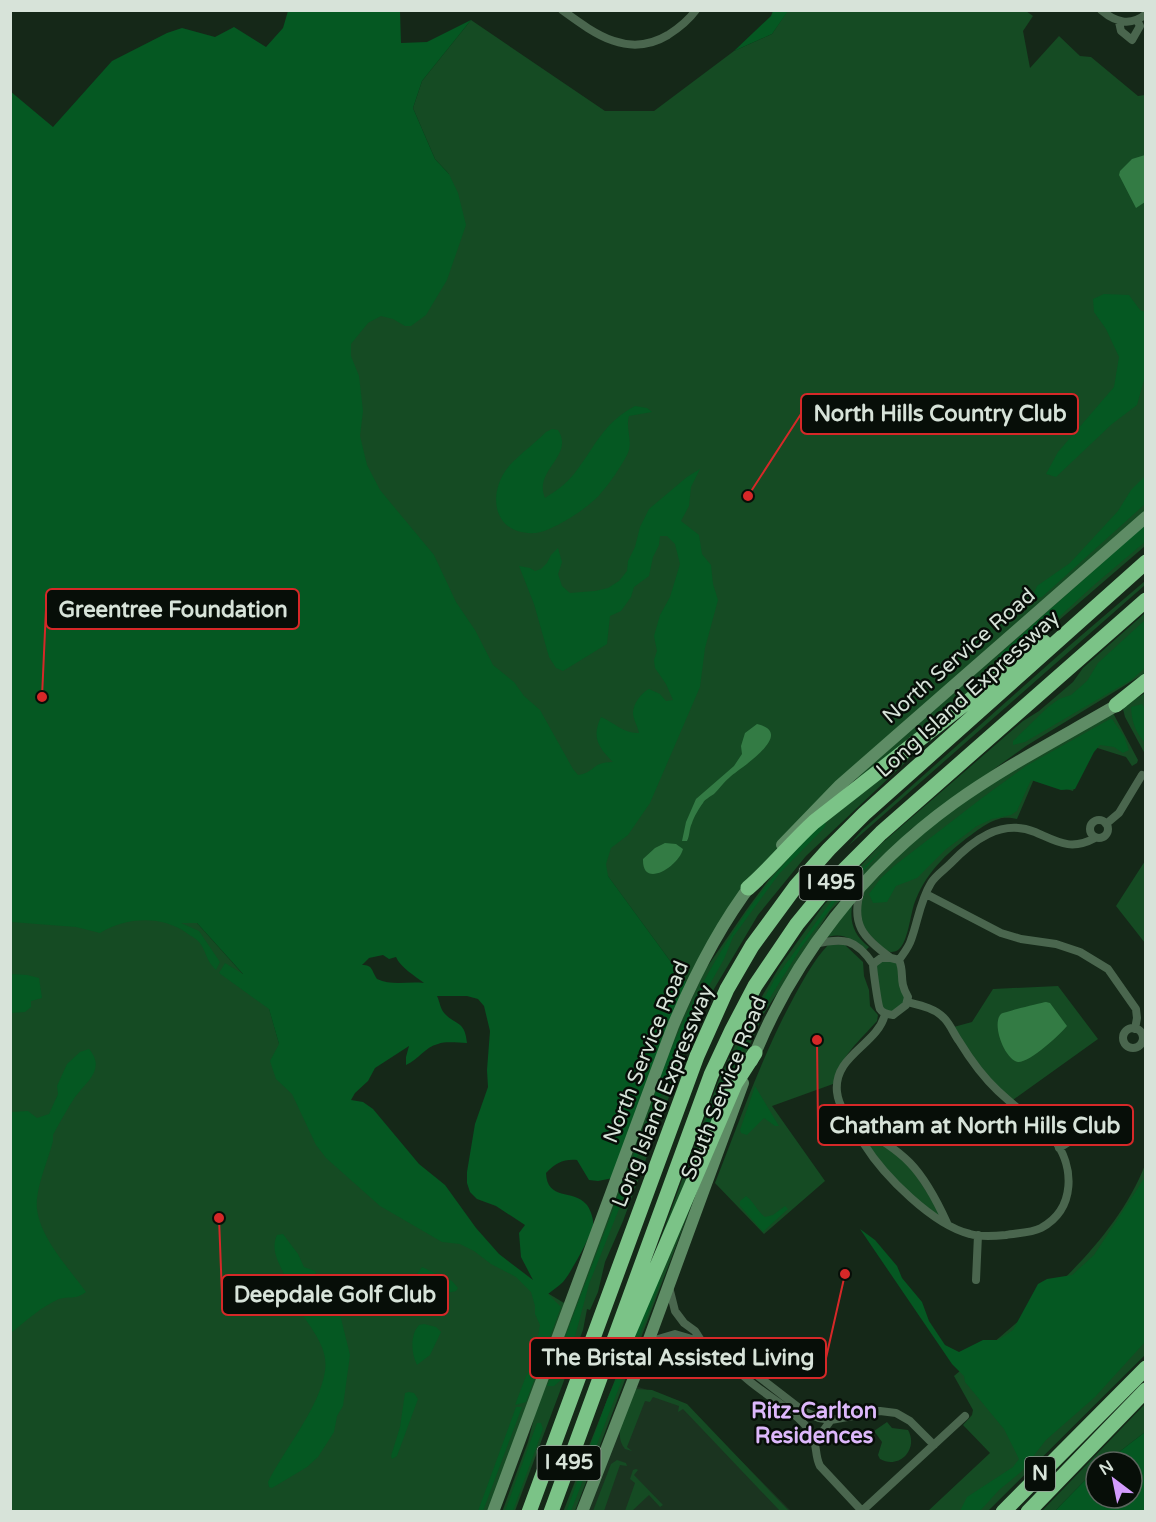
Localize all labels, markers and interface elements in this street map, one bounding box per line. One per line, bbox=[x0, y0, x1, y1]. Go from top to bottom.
callout: North Hills Country Club bbox=[801, 394, 1078, 434]
text: North Hills Country Club bbox=[813, 401, 1067, 427]
street label: North Service Road bbox=[878, 583, 1040, 729]
callout: Greentree Foundation bbox=[46, 589, 299, 629]
text: Greentree Foundation bbox=[58, 597, 288, 623]
street label: Long Island Expressway bbox=[871, 605, 1065, 783]
road number: I 495 bbox=[800, 866, 862, 900]
street label: North Service Road bbox=[598, 957, 694, 1147]
street label: Long Island Expressway bbox=[607, 981, 719, 1211]
street label: South Service Road bbox=[676, 993, 772, 1183]
callout: Chatham at North Hills Club bbox=[818, 1105, 1133, 1145]
text: Chatham at North Hills Club bbox=[830, 1113, 1121, 1139]
callout: Deepdale Golf Club bbox=[222, 1275, 448, 1315]
text: Deepdale Golf Club bbox=[234, 1282, 436, 1308]
callout: The Bristal Assisted Living bbox=[530, 1338, 826, 1378]
text: The Bristal Assisted Living bbox=[541, 1345, 814, 1371]
district label: Ritz-Carlton Residences bbox=[751, 1398, 877, 1449]
road number: I 495 bbox=[538, 1446, 600, 1480]
north arrow bbox=[1084, 1450, 1144, 1510]
text: N bbox=[1096, 1456, 1117, 1480]
road number: N bbox=[1025, 1457, 1055, 1491]

